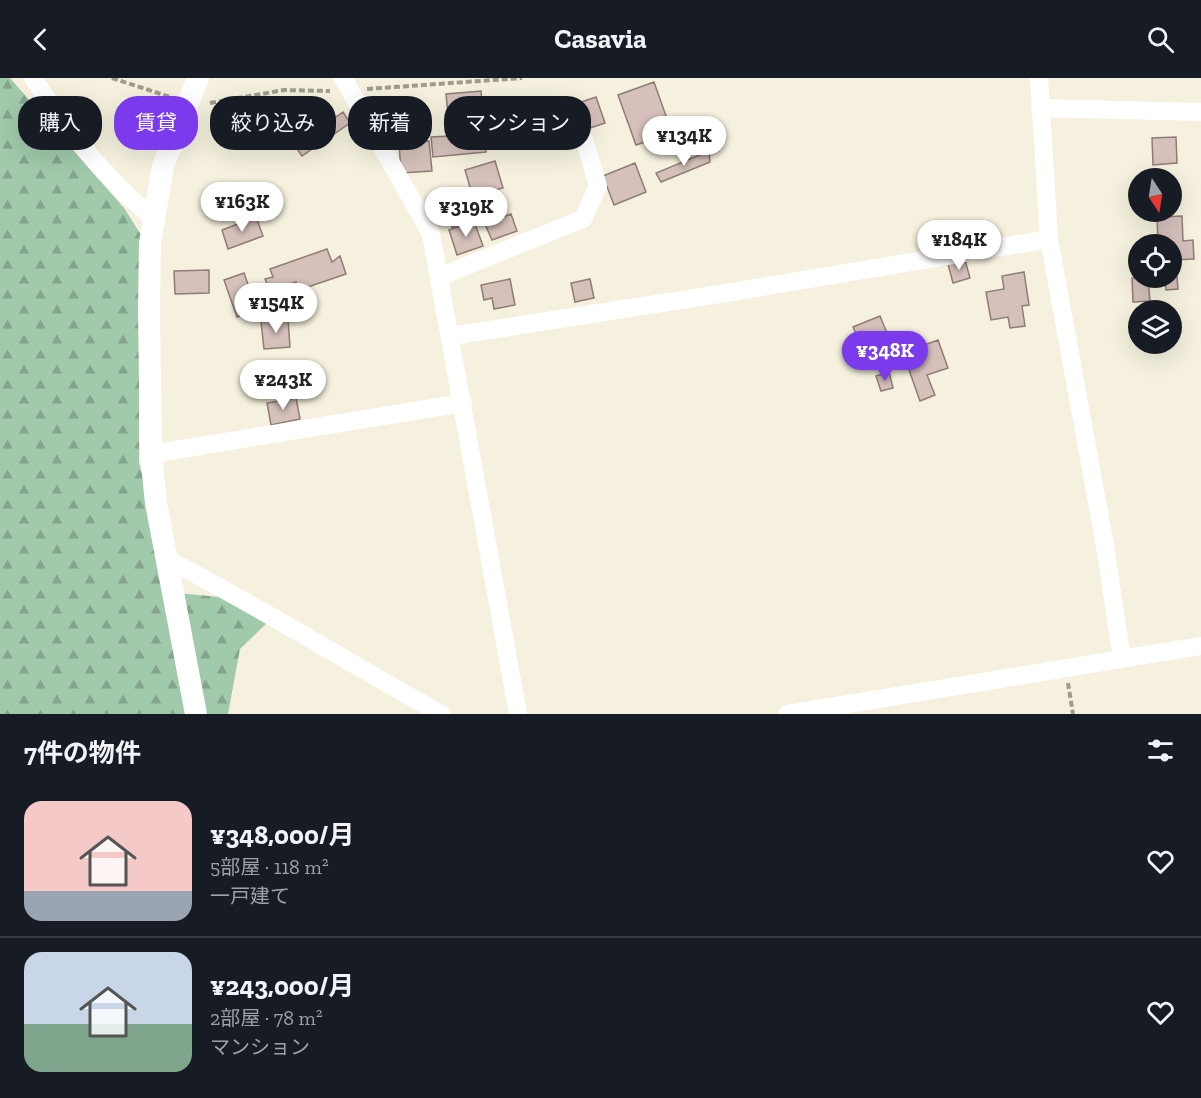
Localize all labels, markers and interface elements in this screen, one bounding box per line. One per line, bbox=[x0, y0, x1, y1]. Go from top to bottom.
icon: back bbox=[24, 23, 57, 56]
text: Casavia bbox=[554, 23, 647, 55]
icon: search bbox=[1144, 23, 1177, 56]
chip: 購入 bbox=[18, 96, 102, 150]
chip: 賃貸 bbox=[114, 96, 198, 150]
chip: 絞り込み bbox=[210, 96, 336, 150]
chip: 新着 bbox=[348, 96, 432, 150]
chip: マンション bbox=[444, 96, 591, 150]
pin: ¥134K bbox=[642, 116, 726, 167]
text: ¥134K bbox=[656, 123, 712, 147]
north arrow bbox=[1128, 168, 1182, 222]
map controls bbox=[1128, 168, 1182, 354]
pin: ¥163K bbox=[200, 182, 284, 233]
pin: ¥319K bbox=[424, 187, 508, 238]
text: ¥163K bbox=[215, 189, 269, 213]
text: ¥319K bbox=[439, 194, 493, 218]
pin: ¥184K bbox=[917, 220, 1001, 271]
text: ¥184K bbox=[931, 227, 987, 251]
button: locate bbox=[1128, 234, 1182, 288]
pin: ¥154K bbox=[234, 283, 318, 334]
text: ¥154K bbox=[248, 290, 304, 314]
button: layers bbox=[1128, 300, 1182, 354]
pin: ¥348K bbox=[843, 331, 927, 382]
text: ¥348K bbox=[856, 338, 914, 362]
pin: ¥243K bbox=[241, 360, 325, 411]
text: ¥243K bbox=[254, 367, 312, 391]
icon: filters bbox=[1144, 734, 1177, 767]
text: 7件の物件 bbox=[24, 737, 141, 769]
text: ¥348,000/月 bbox=[210, 819, 354, 851]
icon: home bbox=[72, 825, 144, 897]
icon: heart bbox=[1144, 845, 1177, 878]
text: 5部屋 · 118 m² bbox=[210, 855, 329, 879]
text: 一戸建て bbox=[210, 884, 290, 908]
text: ¥243,000/月 bbox=[210, 970, 354, 1002]
icon: home bbox=[72, 976, 144, 1048]
icon: heart bbox=[1144, 996, 1177, 1029]
text: 2部屋 · 78 m² bbox=[210, 1006, 323, 1030]
text: マンション bbox=[210, 1035, 310, 1059]

